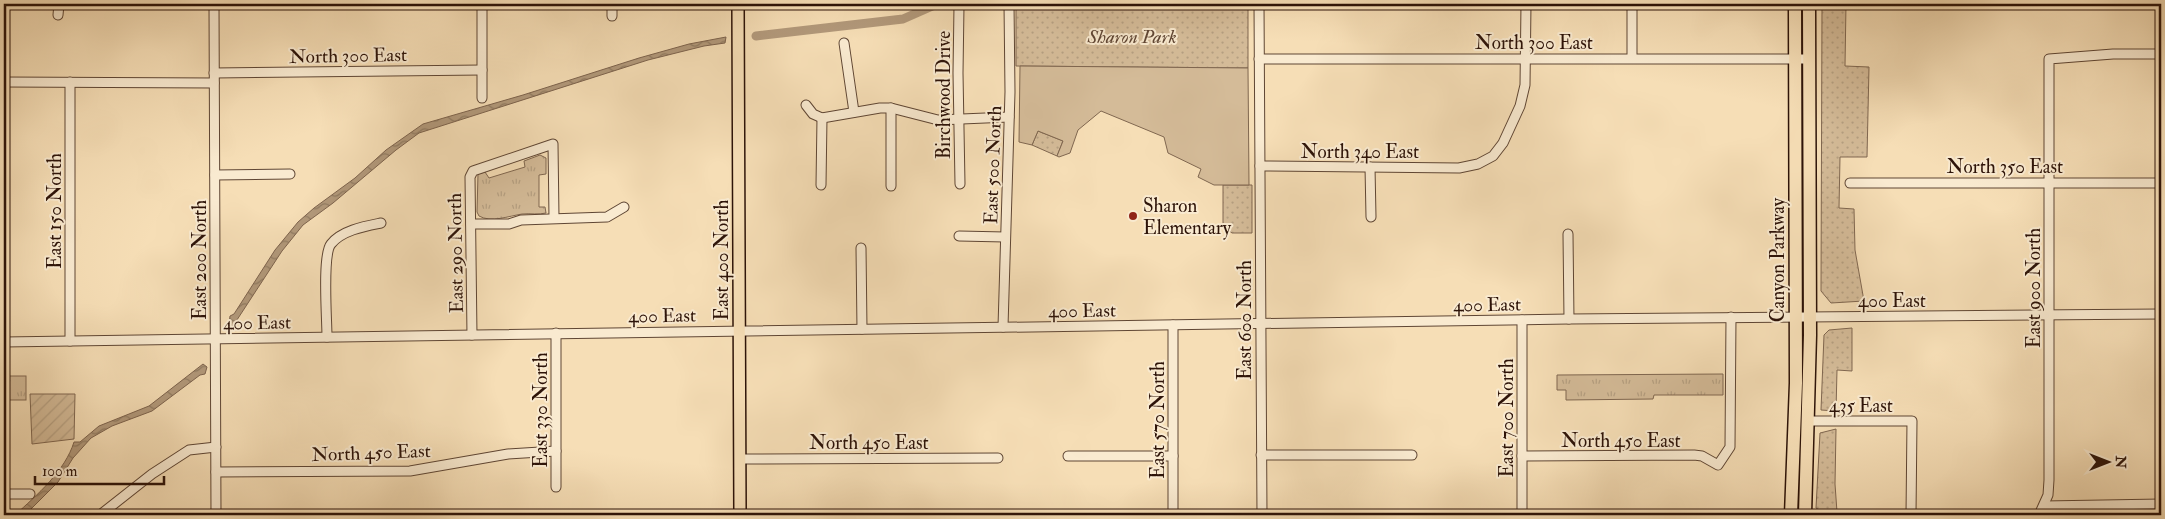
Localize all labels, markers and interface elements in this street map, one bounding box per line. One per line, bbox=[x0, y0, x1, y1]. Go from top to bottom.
park label: Sharon Park bbox=[1086, 25, 1177, 49]
street label: Birchwood Drive bbox=[932, 31, 956, 159]
street label: North 300 East bbox=[1475, 31, 1593, 55]
street label: North 300 East bbox=[289, 43, 407, 69]
street label: East 500 North bbox=[979, 105, 1007, 225]
street label: North 340 East bbox=[1301, 140, 1419, 164]
street label: East 150 North bbox=[43, 153, 67, 269]
street label: North 350 East bbox=[1947, 155, 2063, 179]
street label: East 290 North bbox=[443, 193, 469, 313]
place label: Sharon Elementary bbox=[1143, 194, 1232, 240]
street label: Canyon Parkway bbox=[1766, 197, 1790, 322]
street label: East 200 North bbox=[188, 200, 212, 320]
street label: East 400 North bbox=[710, 200, 734, 320]
marker: Sharon Elementary bbox=[1127, 210, 1139, 222]
street label: East 900 North bbox=[2022, 228, 2046, 348]
street label: East 600 North bbox=[1233, 260, 1257, 380]
street label: 400 East bbox=[1858, 289, 1926, 313]
street label: 400 East bbox=[1453, 292, 1521, 318]
street label: 400 East bbox=[1048, 298, 1116, 324]
street label: 400 East bbox=[628, 303, 696, 329]
street label: 400 East bbox=[223, 310, 291, 336]
street label: East 330 North bbox=[529, 352, 553, 468]
street label: East 700 North bbox=[1495, 358, 1519, 478]
street label: East 570 North bbox=[1146, 361, 1170, 479]
street label: 435 East bbox=[1829, 394, 1893, 418]
street label: North 450 East bbox=[1561, 429, 1681, 453]
street label: North 450 East bbox=[809, 431, 929, 455]
north arrow bbox=[2082, 436, 2132, 486]
street label: North 450 East bbox=[311, 439, 431, 467]
scale bar bbox=[35, 454, 164, 486]
text: N bbox=[2112, 455, 2129, 469]
text: 100 m bbox=[42, 462, 78, 481]

